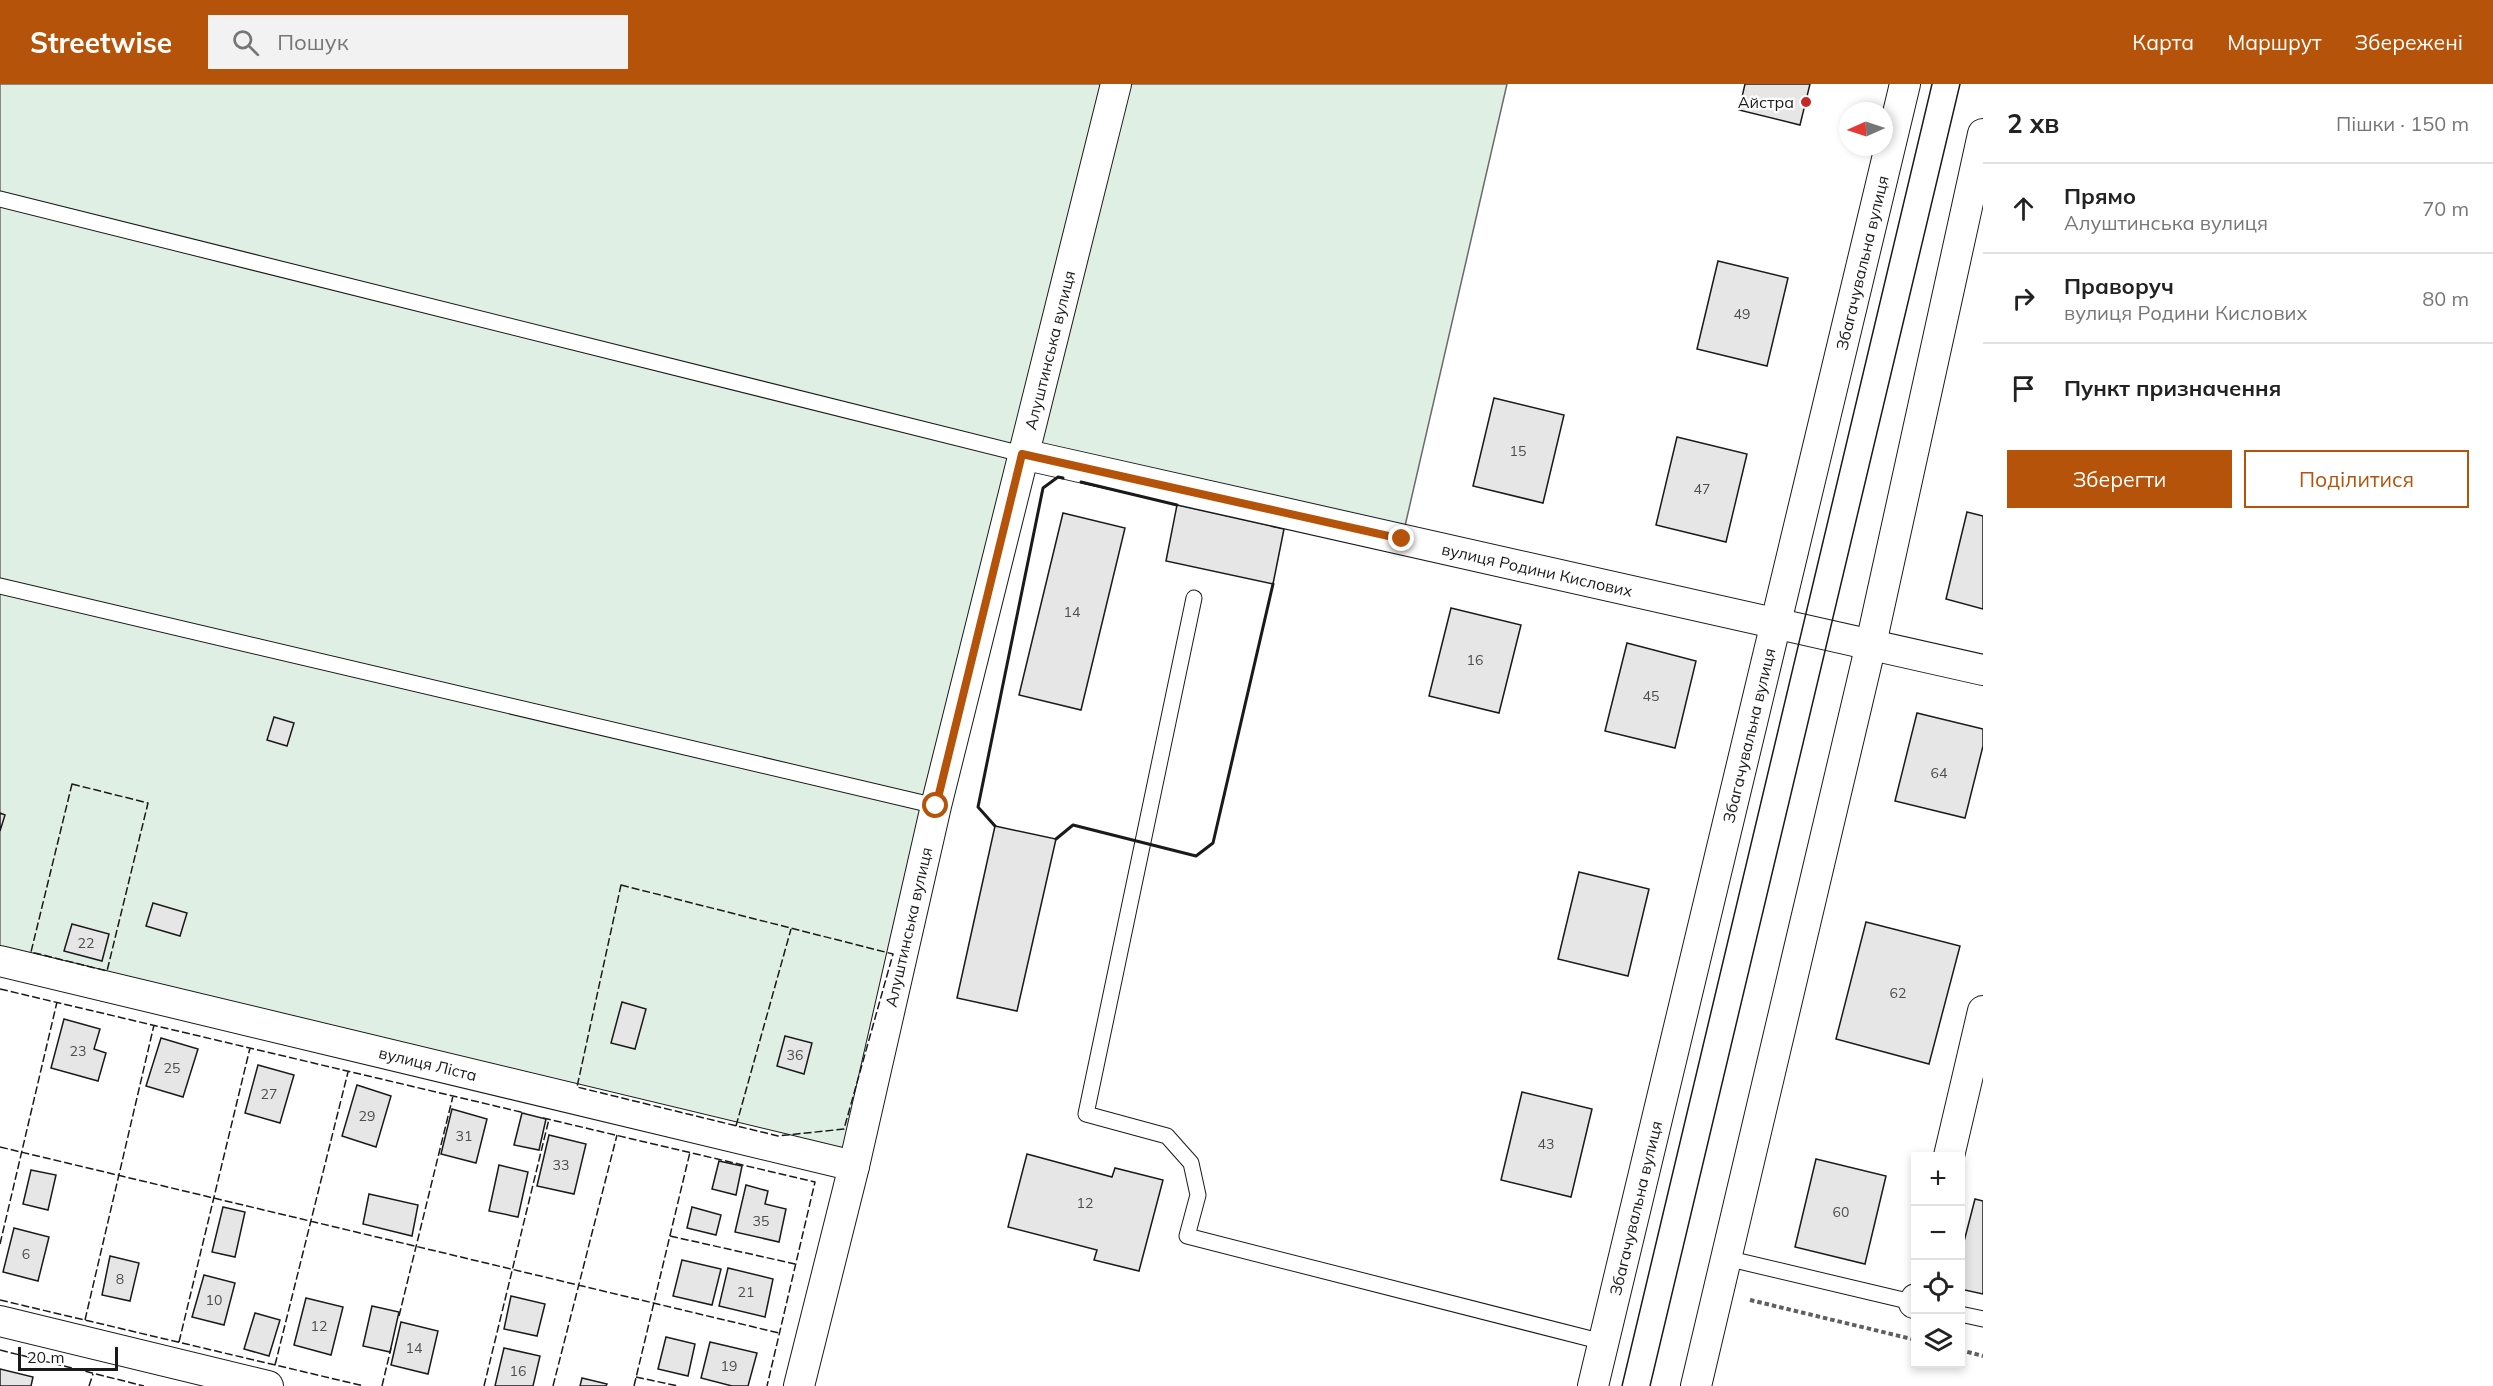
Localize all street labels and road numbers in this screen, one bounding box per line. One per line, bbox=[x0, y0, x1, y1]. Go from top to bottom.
street label: Збагачувальна вулиця bbox=[1832, 173, 1893, 352]
street label: Алуштинська вулиця bbox=[1020, 268, 1079, 432]
street label: вулиця Родини Кислових bbox=[1440, 539, 1635, 601]
street label: Збагачувальна вулиця bbox=[1718, 646, 1780, 825]
street label: Алуштинська вулиця bbox=[881, 845, 936, 1009]
street label: вулиця Ліста bbox=[377, 1042, 479, 1085]
street label: Збагачувальна вулиця bbox=[1605, 1119, 1666, 1297]

